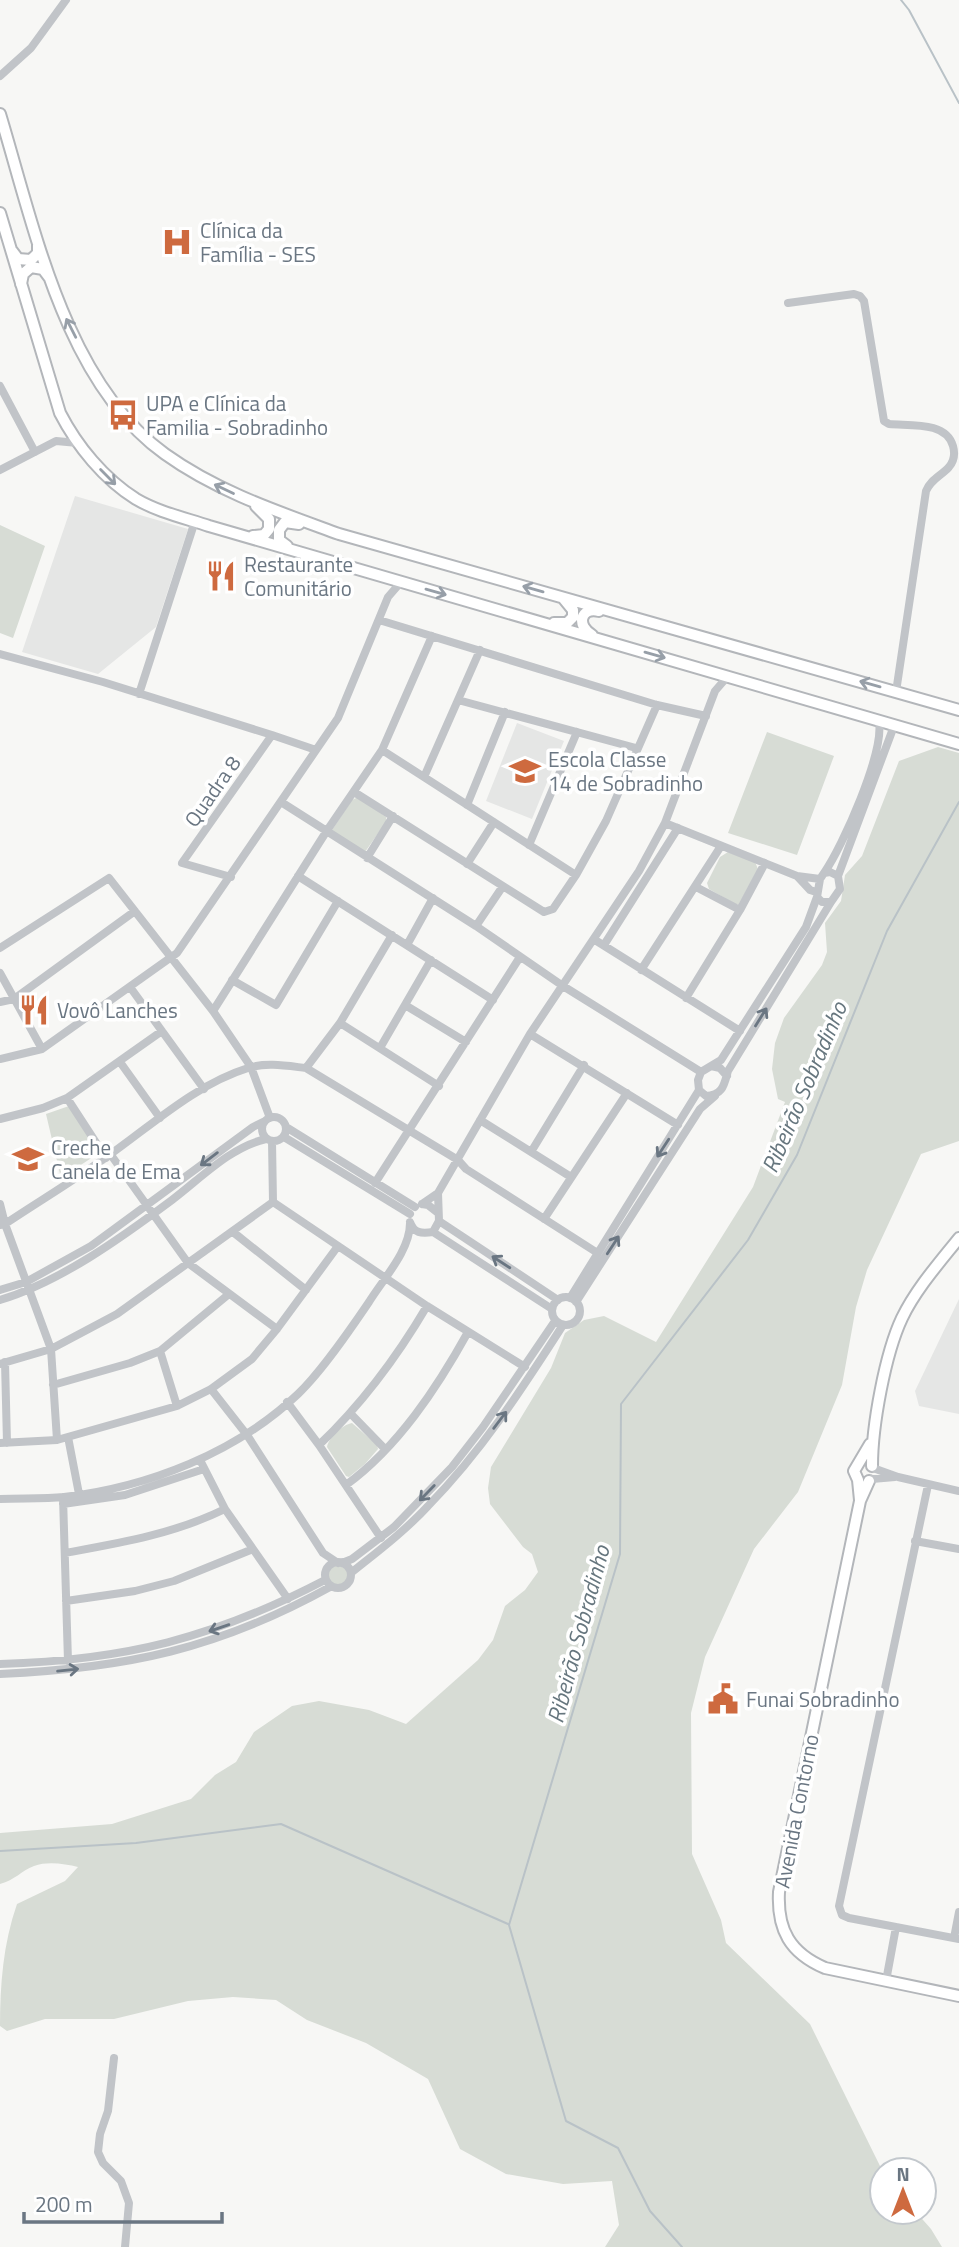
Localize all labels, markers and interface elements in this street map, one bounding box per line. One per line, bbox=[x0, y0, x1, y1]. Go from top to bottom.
place label: Clínica da Família - SES bbox=[200, 214, 316, 270]
hospital icon: Clínica da Família - SES bbox=[160, 225, 194, 259]
one-way arrow bbox=[63, 318, 77, 339]
place label: UPA e Clínica da Familia - Sobradinho bbox=[146, 387, 328, 443]
bus stop icon: UPA e Clínica da Familia - Sobradinho bbox=[106, 398, 140, 432]
one-way arrow bbox=[100, 468, 117, 485]
one-way arrow bbox=[214, 482, 235, 495]
place label: Restaurante Comunitário bbox=[244, 548, 353, 604]
restaurant icon: Restaurante Comunitário bbox=[204, 559, 238, 593]
one-way arrow bbox=[522, 582, 544, 595]
one-way arrow bbox=[425, 587, 447, 600]
one-way arrow bbox=[643, 650, 665, 663]
one-way arrow bbox=[859, 677, 882, 690]
place label: Escola Classe 14 de Sobradinho bbox=[548, 743, 703, 799]
street label: Quadra 8 bbox=[176, 749, 248, 833]
school or university icon: Escola Classe 14 de Sobradinho bbox=[508, 754, 542, 788]
restaurant icon: Vovô Lanches bbox=[17, 993, 51, 1027]
place label: Vovô Lanches bbox=[57, 994, 178, 1026]
water label: Ribeirão Sobradinho bbox=[752, 995, 856, 1178]
one-way arrow bbox=[754, 1007, 768, 1027]
place label: Creche Canela de Ema bbox=[51, 1131, 181, 1187]
one-way arrow bbox=[656, 1137, 670, 1157]
school or university icon: Creche Canela de Ema bbox=[11, 1142, 45, 1176]
one-way arrow bbox=[200, 1152, 219, 1166]
one-way arrow bbox=[607, 1235, 621, 1255]
one-way arrow bbox=[492, 1255, 511, 1269]
one-way arrow bbox=[493, 1411, 508, 1429]
one-way arrow bbox=[418, 1484, 435, 1501]
water label: Ribeirão Sobradinho bbox=[537, 1541, 619, 1727]
one-way arrow bbox=[208, 1623, 230, 1635]
one-way arrow bbox=[56, 1664, 79, 1677]
public building icon: Funai Sobradinho bbox=[706, 1682, 740, 1716]
place label: Funai Sobradinho bbox=[746, 1683, 900, 1715]
street label: Avenida Contorno bbox=[765, 1731, 827, 1891]
north arrow bbox=[868, 2156, 938, 2226]
text: N bbox=[896, 2159, 910, 2188]
scale bar bbox=[24, 2180, 222, 2224]
text: 200 m bbox=[35, 2188, 92, 2220]

